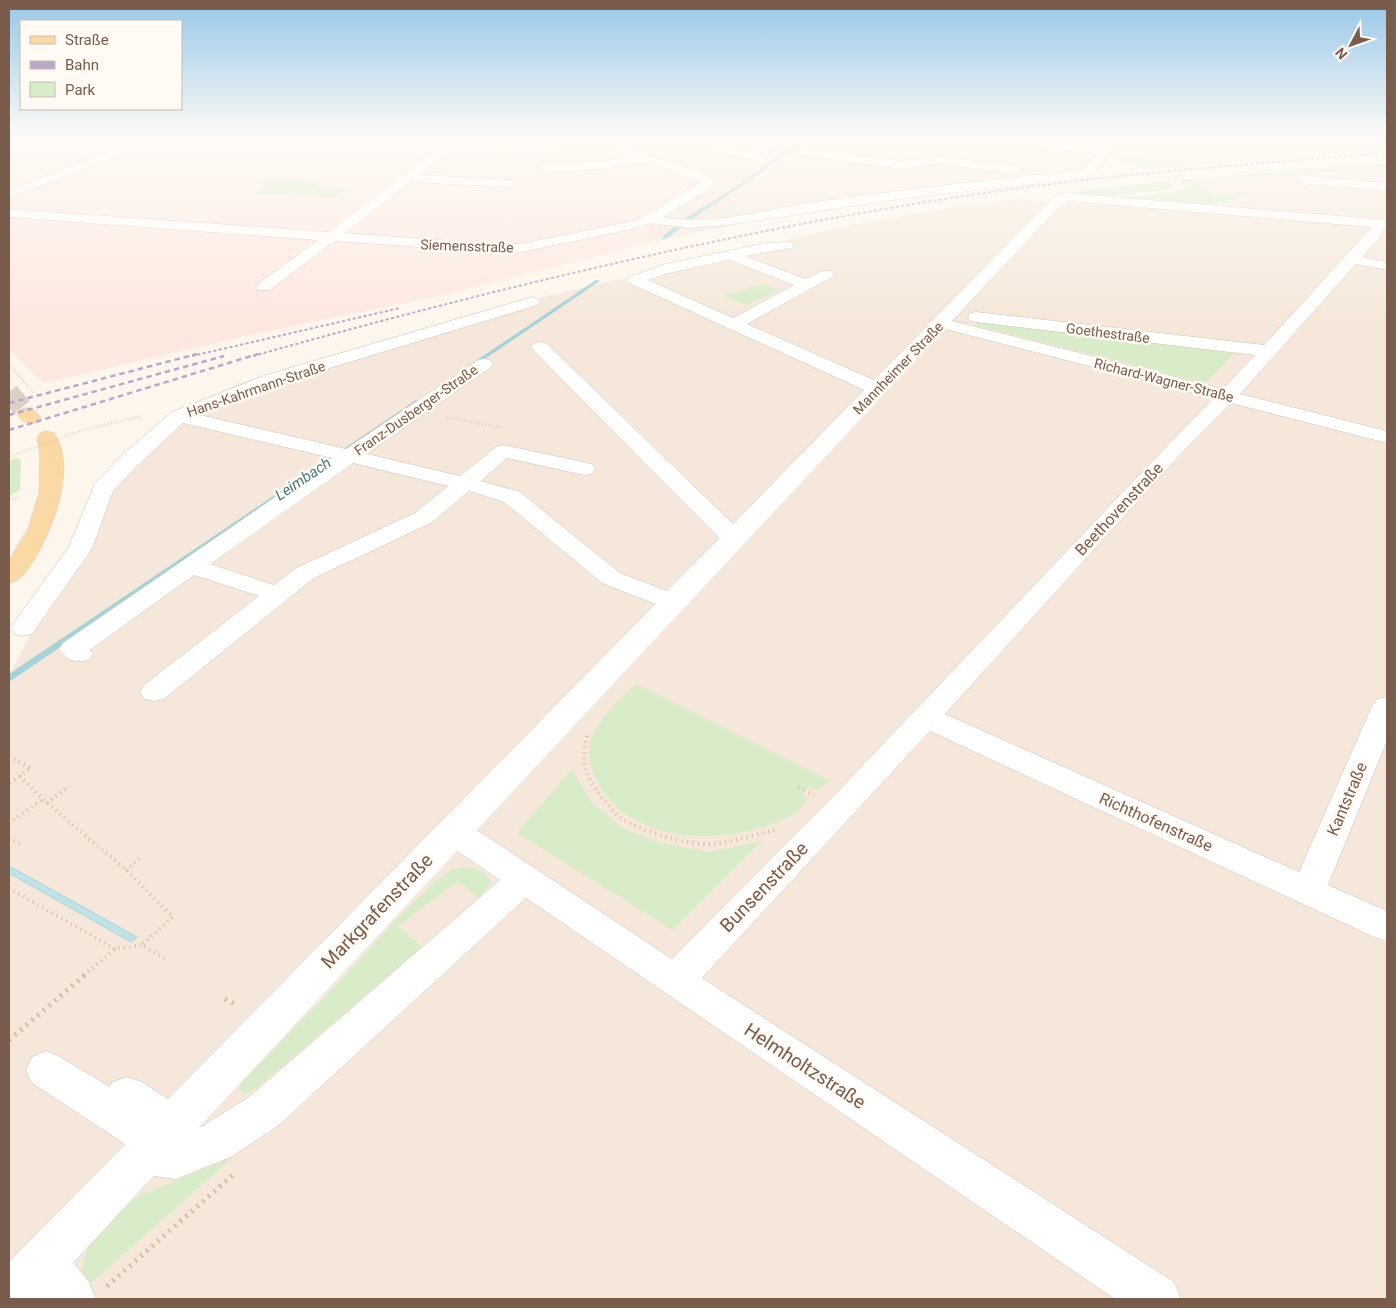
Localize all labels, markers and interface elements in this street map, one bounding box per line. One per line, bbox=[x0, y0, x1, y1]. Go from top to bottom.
legend bbox=[20, 20, 182, 110]
north arrow bbox=[1326, 20, 1376, 70]
text: Straße bbox=[65, 31, 109, 49]
text: N bbox=[1332, 45, 1350, 63]
text: Bahn bbox=[65, 56, 99, 74]
text: Park bbox=[65, 81, 96, 99]
street label: Siemensstraße bbox=[420, 236, 514, 256]
street label: Mannheimer Straße bbox=[850, 318, 946, 418]
street label: Goethestraße bbox=[1065, 320, 1151, 346]
street label: Richard-Wagner-Straße bbox=[1093, 355, 1235, 405]
street label: Hans-Kahrmann-Straße bbox=[185, 358, 327, 420]
street label: Franz-Dusberger-Straße bbox=[351, 361, 481, 459]
water label: Leimbach bbox=[272, 454, 334, 504]
street label: Beethovenstraße bbox=[1071, 459, 1167, 559]
street label: Kantstraße bbox=[1323, 759, 1371, 839]
street label: Richthofenstraße bbox=[1096, 788, 1216, 856]
street label: Bunsenstraße bbox=[715, 837, 813, 937]
street label: Markgrafenstraße bbox=[316, 849, 438, 973]
street label: Helmholtzstraße bbox=[740, 1018, 870, 1114]

